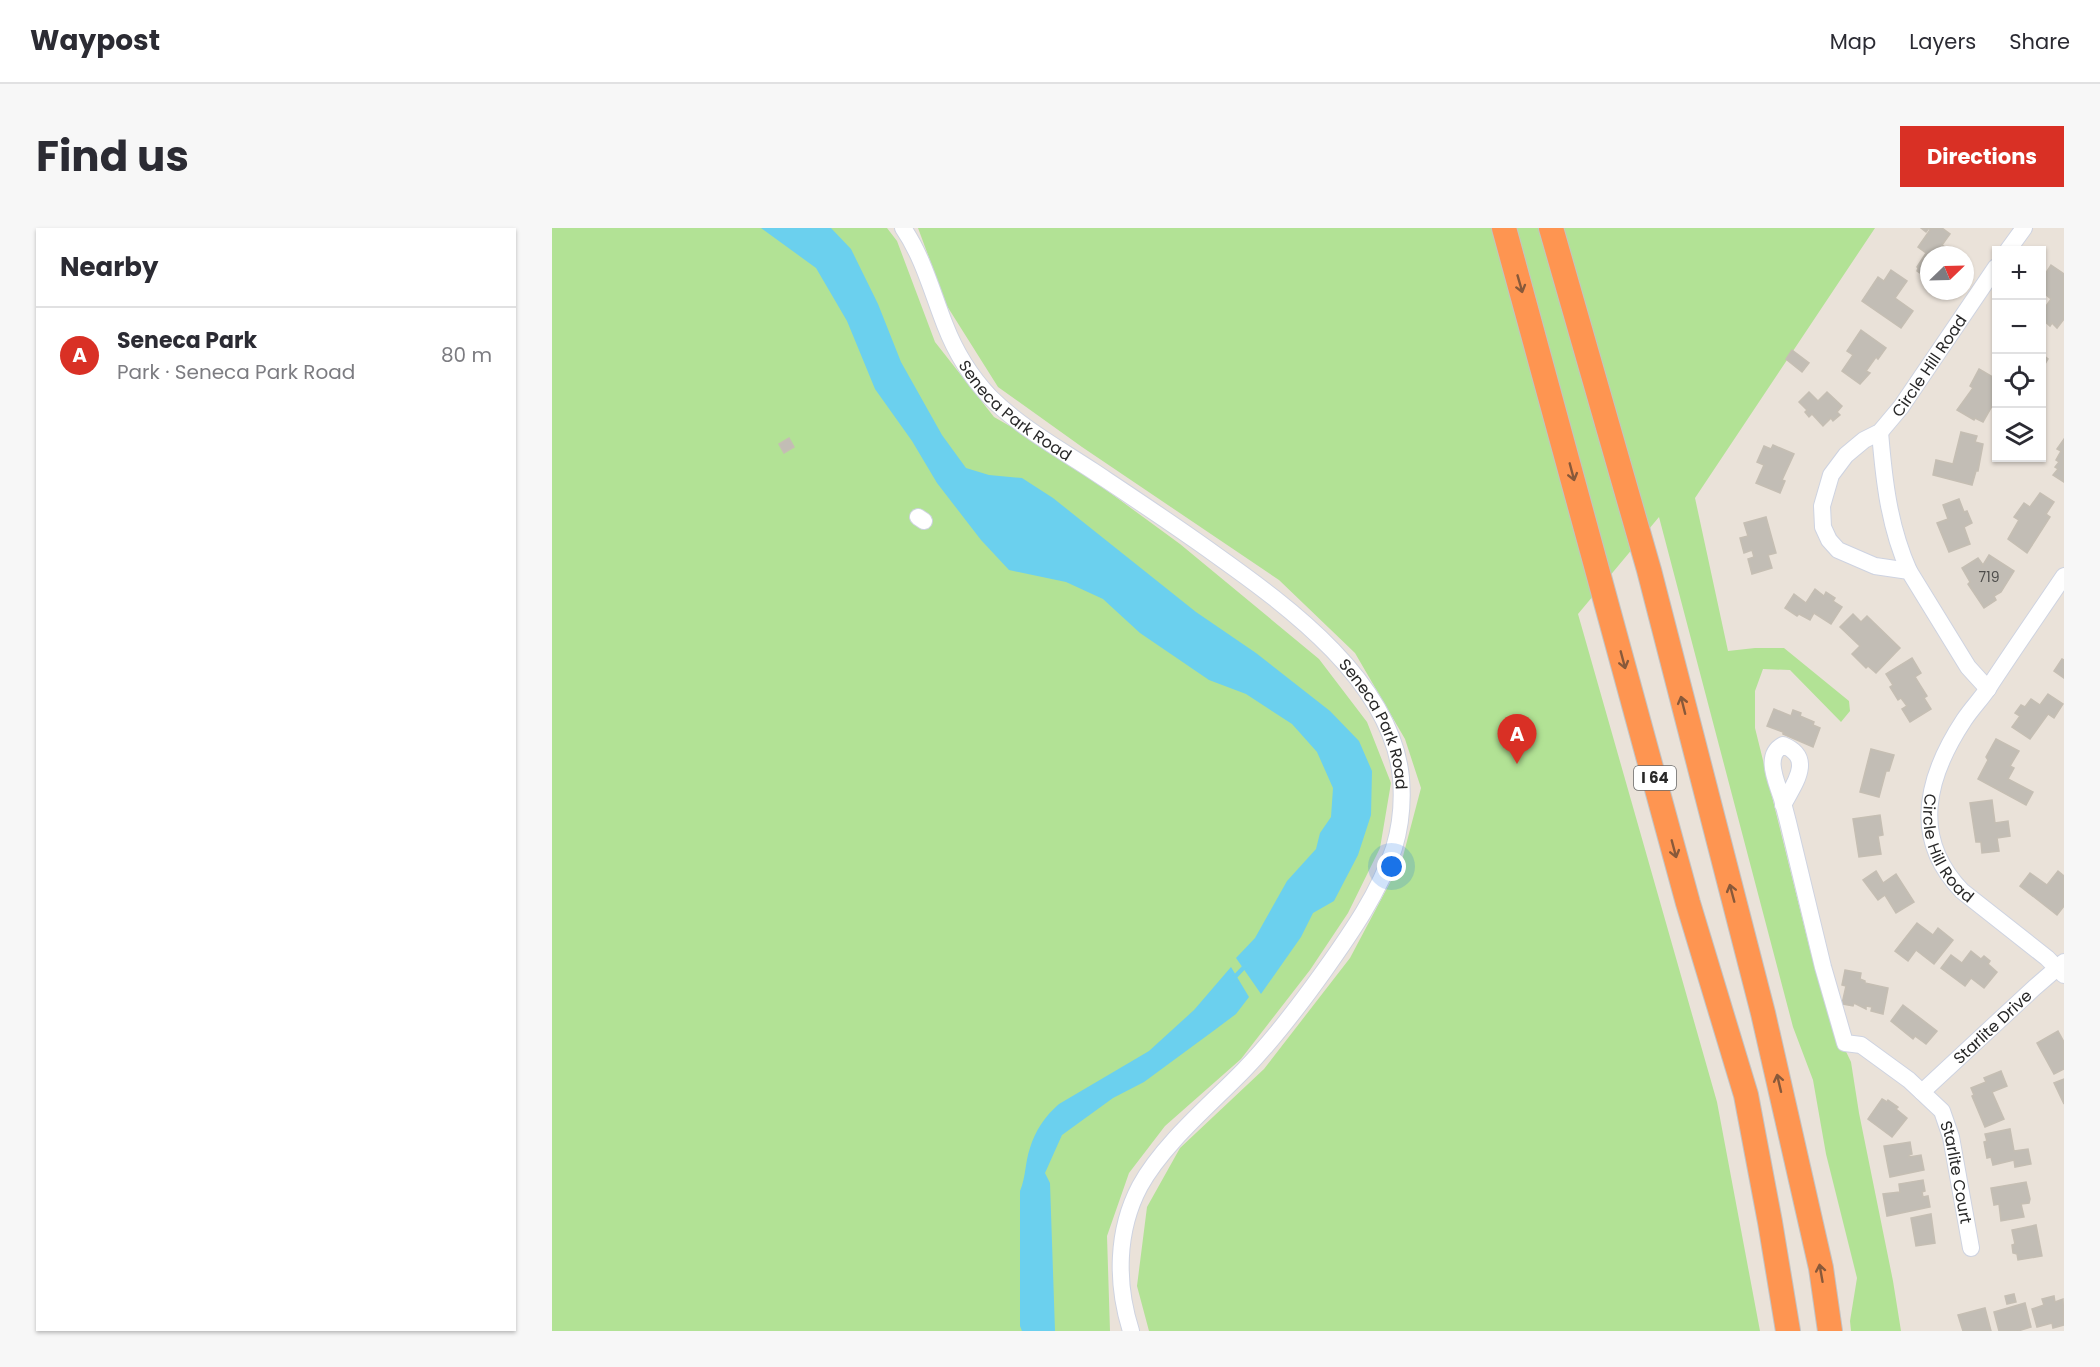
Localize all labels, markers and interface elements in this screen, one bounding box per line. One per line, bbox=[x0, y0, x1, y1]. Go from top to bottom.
text: Waypost bbox=[30, 21, 160, 60]
text: Map bbox=[1830, 27, 1876, 56]
text: Layers bbox=[1909, 27, 1976, 56]
text: Share bbox=[2009, 27, 2070, 56]
button: Directions bbox=[1900, 126, 2064, 187]
text: Find us bbox=[36, 127, 189, 186]
north arrow bbox=[1920, 246, 1974, 300]
map controls bbox=[1992, 246, 2046, 462]
button: + bbox=[1992, 246, 2046, 300]
text: Nearby bbox=[60, 249, 158, 285]
one-way arrow bbox=[1515, 274, 1526, 293]
button: − bbox=[1992, 300, 2046, 354]
street label: Circle Hill Road bbox=[1886, 310, 1972, 422]
text: Seneca Park bbox=[117, 325, 257, 356]
text: A bbox=[72, 341, 87, 369]
text: 80 m bbox=[441, 341, 492, 369]
button: locate bbox=[1992, 354, 2046, 408]
street label: Seneca Park Road bbox=[953, 356, 1076, 467]
text: Park · Seneca Park Road bbox=[117, 358, 355, 386]
button: layers bbox=[1992, 408, 2046, 462]
one-way arrow bbox=[1567, 462, 1578, 481]
house number: 719 bbox=[1979, 567, 1999, 587]
one-way arrow bbox=[1618, 651, 1630, 670]
street label: Seneca Park Road bbox=[1334, 654, 1413, 790]
one-way arrow bbox=[1677, 696, 1689, 715]
pin: A bbox=[1498, 714, 1536, 764]
road number: I 64 bbox=[1634, 766, 1676, 790]
street label: Circle Hill Road bbox=[1917, 792, 1979, 908]
one-way arrow bbox=[1668, 839, 1680, 858]
your location bbox=[1377, 852, 1406, 881]
one-way arrow bbox=[1726, 884, 1738, 903]
street label: Starlite Drive bbox=[1948, 985, 2037, 1070]
one-way arrow bbox=[1773, 1073, 1784, 1093]
street label: Starlite Court bbox=[1934, 1118, 1977, 1226]
one-way arrow bbox=[1815, 1264, 1826, 1284]

